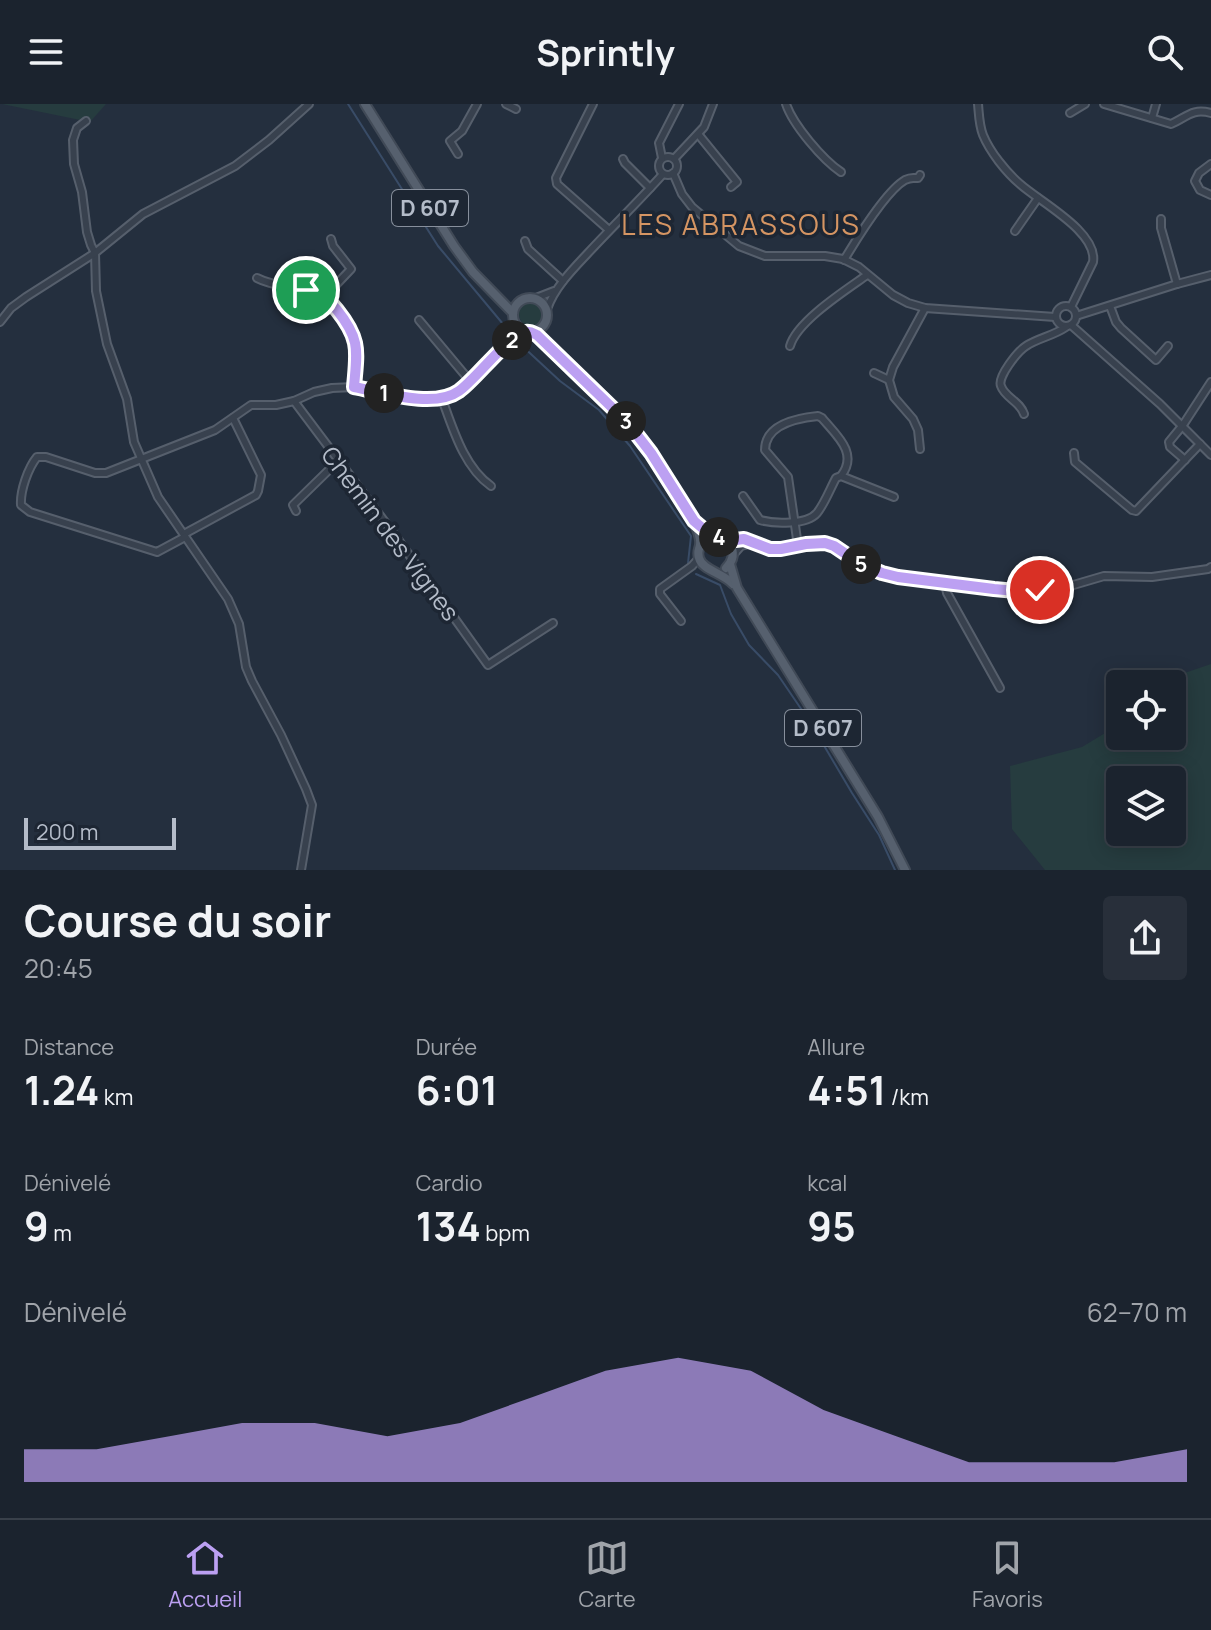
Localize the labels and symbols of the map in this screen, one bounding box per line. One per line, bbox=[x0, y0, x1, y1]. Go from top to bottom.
road number: D 607 bbox=[392, 190, 468, 226]
district label: LES ABRASSOUS bbox=[621, 205, 861, 243]
pin bbox=[272, 256, 340, 324]
pin: 2 bbox=[492, 320, 532, 360]
pin: 1 bbox=[364, 373, 404, 413]
pin: 3 bbox=[606, 401, 646, 441]
street label: Chemin des Vignes bbox=[315, 439, 467, 627]
pin: 4 bbox=[699, 517, 739, 557]
pin: 5 bbox=[841, 544, 881, 584]
pin bbox=[1006, 556, 1074, 624]
road number: D 607 bbox=[785, 710, 861, 746]
scale bar bbox=[24, 814, 176, 850]

